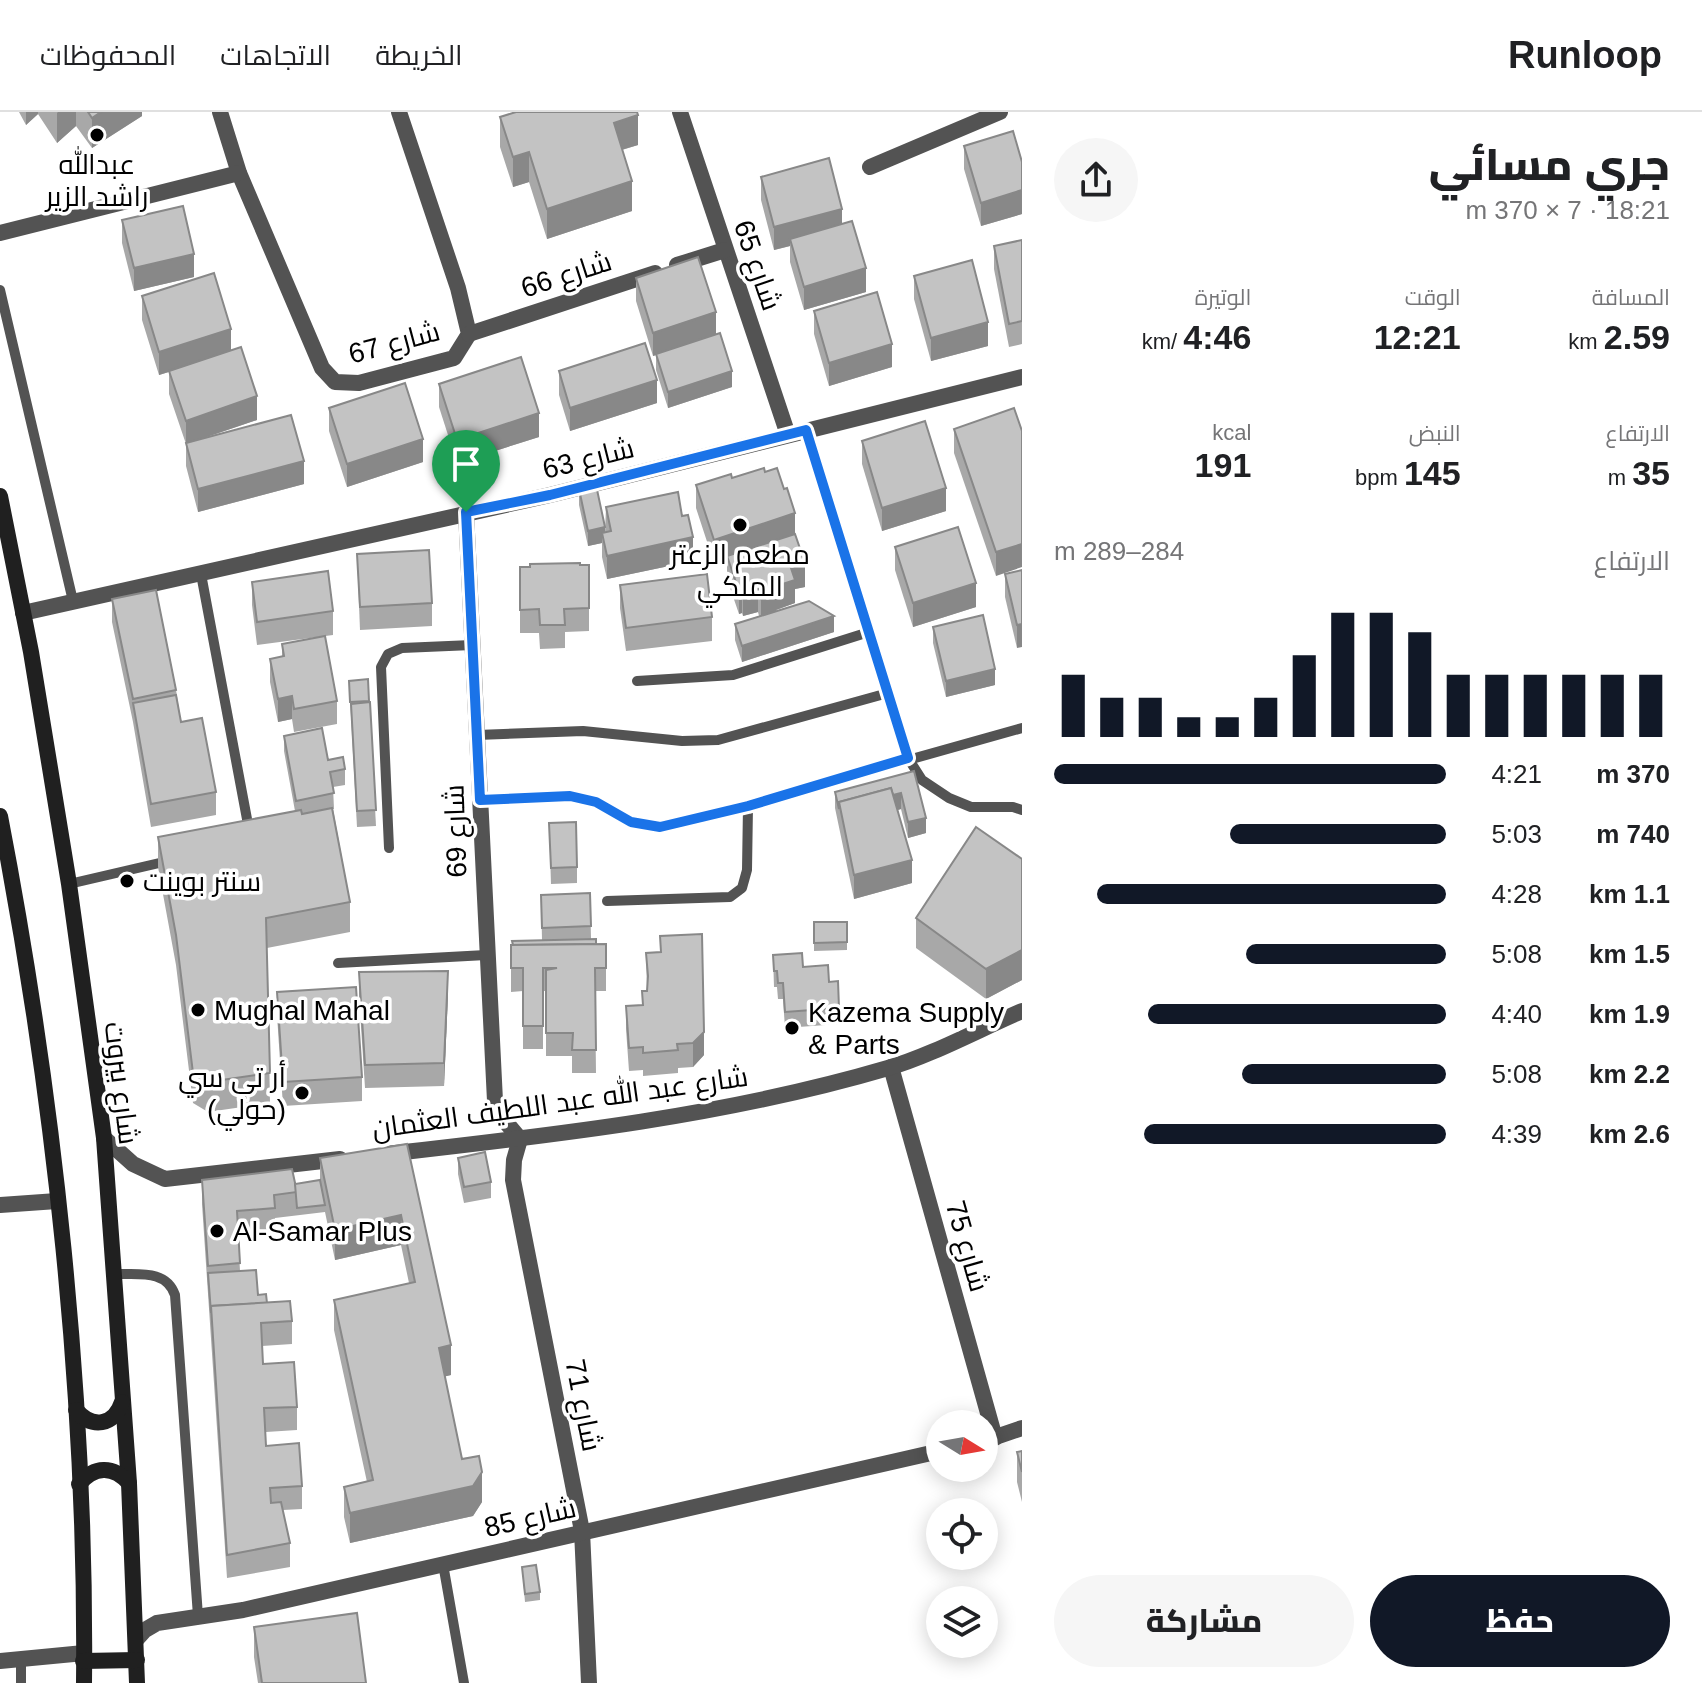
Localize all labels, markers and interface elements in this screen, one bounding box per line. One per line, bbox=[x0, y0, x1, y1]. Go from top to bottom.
text: Runloop bbox=[1508, 34, 1662, 76]
text: المحفوظات bbox=[40, 40, 176, 71]
text: الاتجاهات bbox=[220, 40, 331, 71]
text: الخريطة bbox=[375, 40, 463, 71]
marker: عبدالله راشد الزير bbox=[88, 126, 106, 144]
button: share bbox=[1054, 138, 1138, 222]
text: جري مسائي bbox=[1429, 140, 1670, 189]
place label: عبدالله راشد الزير bbox=[44, 146, 148, 212]
text: 18:21 · 7 × 370 m bbox=[1465, 195, 1670, 225]
street label: شارع 65 bbox=[725, 216, 787, 315]
street label: شارع 66 bbox=[517, 245, 616, 306]
text: الوتيرة bbox=[1195, 285, 1251, 310]
text: الوقت bbox=[1405, 285, 1461, 310]
text: المسافة bbox=[1592, 285, 1670, 310]
street label: شارع 67 bbox=[345, 315, 444, 372]
text: 4:46 bbox=[1183, 318, 1251, 356]
text: 12:21 bbox=[1374, 318, 1461, 356]
text: 2.59 bbox=[1604, 318, 1670, 356]
text: /km bbox=[1142, 329, 1183, 354]
text: km bbox=[1568, 329, 1604, 354]
text: kcal bbox=[1212, 420, 1251, 445]
text: النبض bbox=[1409, 421, 1461, 446]
text: الارتفاع bbox=[1606, 421, 1670, 446]
pin bbox=[432, 430, 500, 512]
street label: شارع 63 bbox=[539, 432, 638, 488]
icon: arrive bbox=[444, 442, 488, 486]
text: 191 bbox=[1195, 446, 1251, 484]
text: 145 bbox=[1404, 454, 1461, 492]
text: 35 bbox=[1632, 454, 1670, 492]
text: bpm bbox=[1355, 465, 1404, 490]
text: m bbox=[1608, 465, 1632, 490]
marker: مطعم الزعتر الملكي bbox=[731, 516, 749, 534]
text: 284–289 m bbox=[1054, 536, 1184, 566]
place label: مطعم الزعتر الملكي bbox=[668, 539, 810, 608]
text: الارتفاع bbox=[1594, 546, 1670, 576]
text: 4:21 bbox=[1491, 759, 1542, 789]
text: 370 m bbox=[1596, 759, 1670, 789]
street label: شارع 69 bbox=[438, 784, 476, 878]
text: 5:03 bbox=[1491, 819, 1542, 849]
text: 740 m bbox=[1596, 819, 1670, 849]
place label: سنتر بوينت bbox=[143, 866, 261, 897]
marker: سنتر بوينت bbox=[118, 872, 136, 890]
text: 4:28 bbox=[1491, 879, 1542, 909]
text: 1.1 km bbox=[1589, 879, 1670, 909]
text: 5:08 bbox=[1491, 939, 1542, 969]
text: 1.5 km bbox=[1589, 939, 1670, 969]
place label: Mughal Mahal bbox=[214, 995, 390, 1026]
place label: Kazema Supply & Parts bbox=[808, 997, 1004, 1060]
text: 4:40 bbox=[1491, 999, 1542, 1029]
text: 1.9 km bbox=[1589, 999, 1670, 1029]
marker: Mughal Mahal bbox=[189, 1001, 207, 1019]
marker: Kazema Supply & Parts bbox=[783, 1019, 801, 1037]
street label: شارع بيروت bbox=[96, 1020, 144, 1147]
street label: شارع عبد الله عبد اللطيف العثمان bbox=[370, 1058, 751, 1147]
text: 5:08 bbox=[1491, 1059, 1542, 1089]
text: 2.2 km bbox=[1589, 1059, 1670, 1089]
place label: أر تي سي (حولي) bbox=[178, 1060, 286, 1131]
marker: أر تي سي (حولي) bbox=[293, 1084, 311, 1102]
text: 4:39 bbox=[1491, 1119, 1542, 1149]
text: 2.6 km bbox=[1589, 1119, 1670, 1149]
street label: شارع 75 bbox=[937, 1197, 995, 1296]
place label: Al-Samar Plus bbox=[233, 1216, 412, 1247]
marker: Al-Samar Plus bbox=[208, 1222, 226, 1240]
street label: شارع 71 bbox=[556, 1356, 608, 1454]
north arrow bbox=[926, 1410, 998, 1482]
map controls bbox=[926, 1410, 998, 1658]
street label: شارع 85 bbox=[481, 1492, 580, 1546]
button: locate bbox=[926, 1498, 998, 1570]
button: مشاركة bbox=[1054, 1575, 1354, 1667]
button: حفظ bbox=[1370, 1575, 1670, 1667]
button: layers bbox=[926, 1586, 998, 1658]

